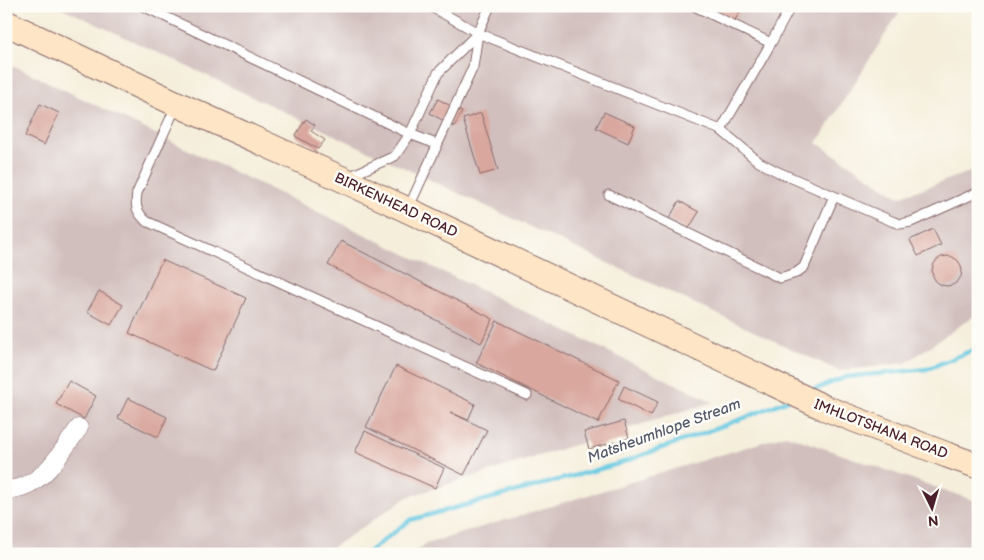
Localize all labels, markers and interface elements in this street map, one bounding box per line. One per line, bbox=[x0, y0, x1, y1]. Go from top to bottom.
street label: BIRKENHEAD ROAD bbox=[332, 169, 460, 241]
water label: Matsheumhlope Stream bbox=[585, 394, 743, 468]
street label: IMHLOTSHANA ROAD bbox=[812, 396, 950, 462]
north arrow bbox=[906, 482, 956, 532]
text: N bbox=[927, 512, 939, 529]

